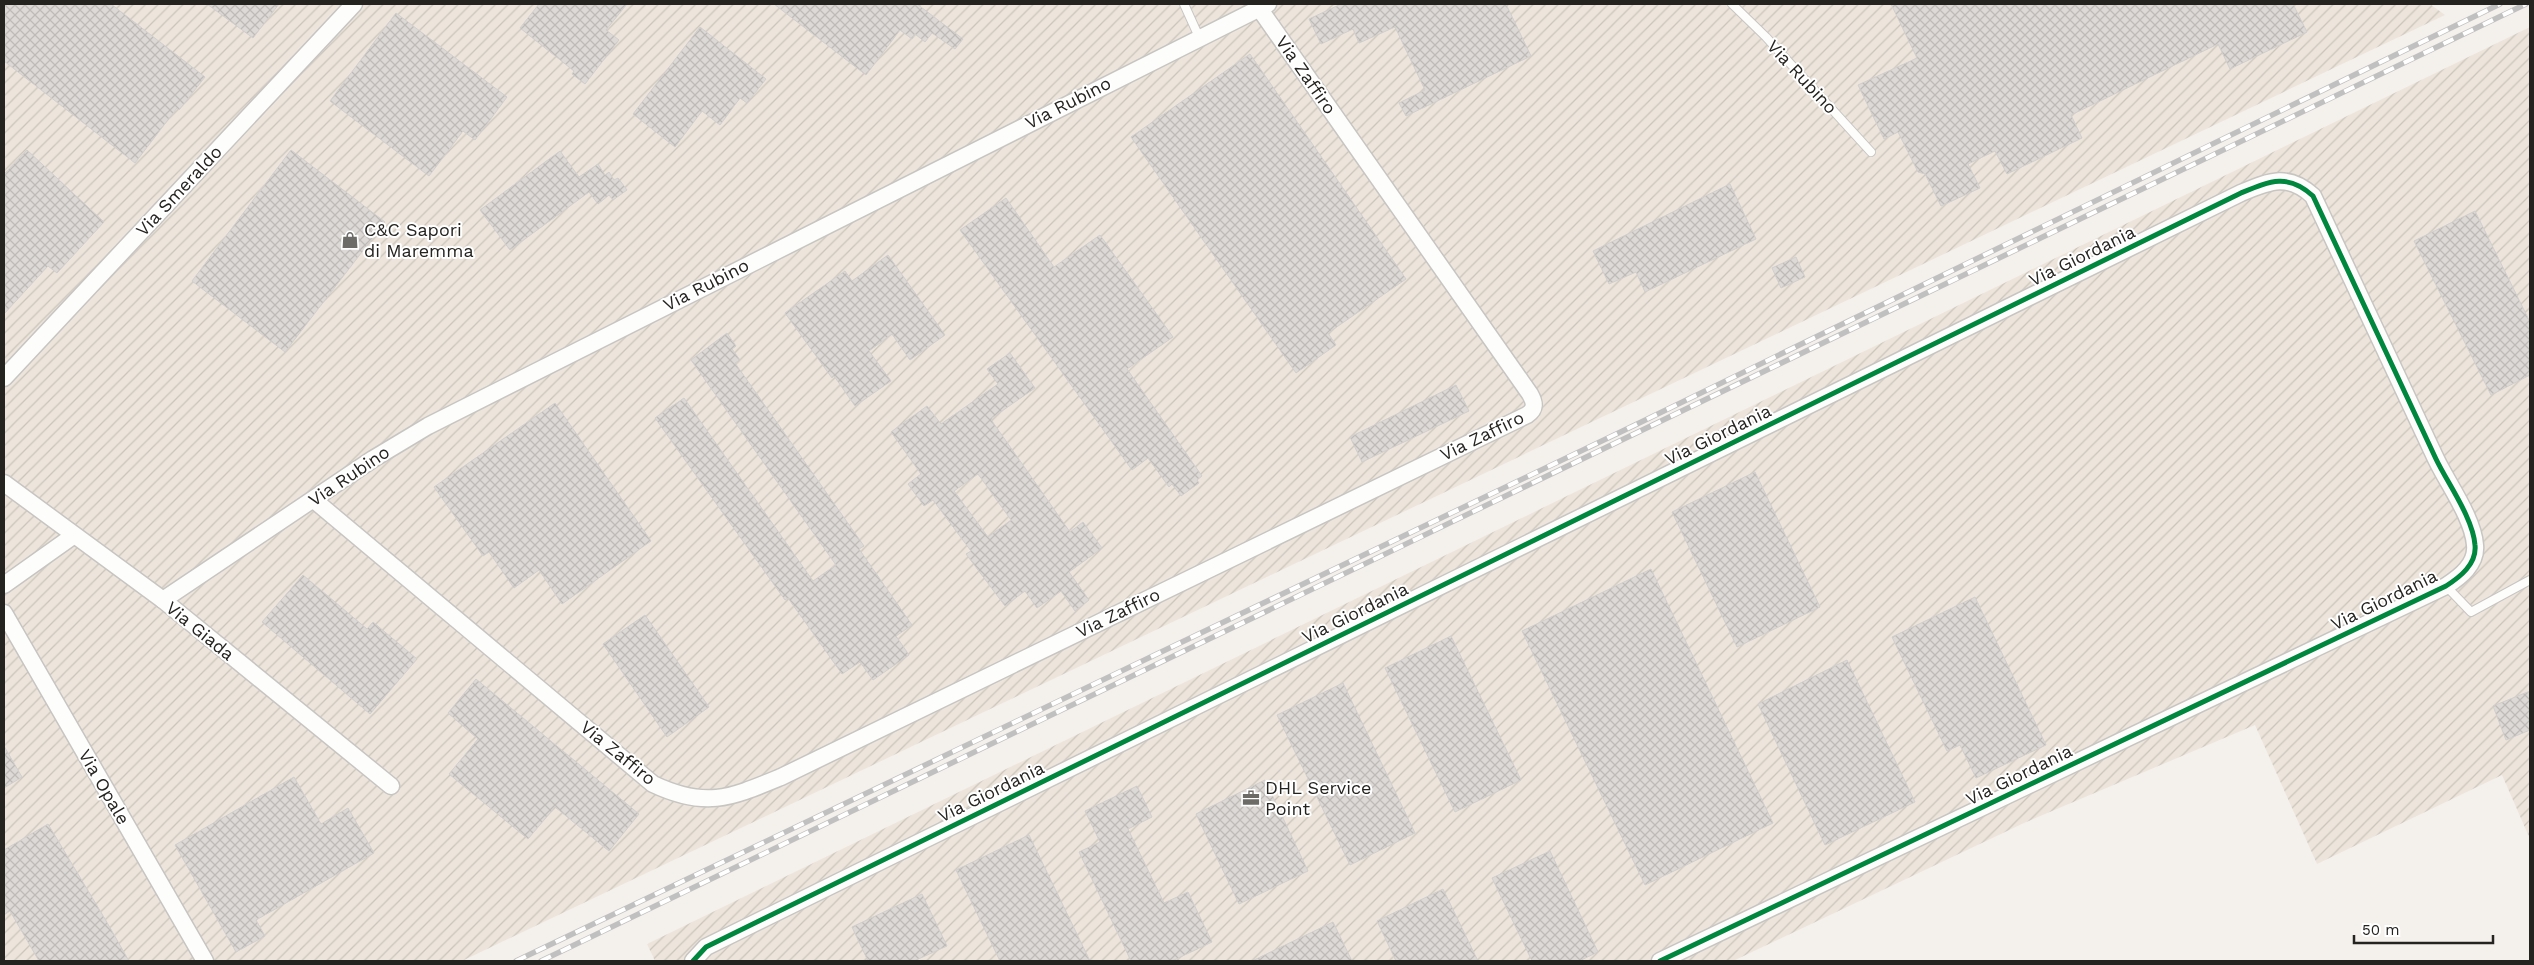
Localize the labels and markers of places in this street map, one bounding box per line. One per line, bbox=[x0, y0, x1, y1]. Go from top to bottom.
place label: C&C Sapori di Maremma bbox=[364, 219, 474, 261]
shop icon: C&C Sapori di Maremma bbox=[340, 230, 360, 250]
place label: DHL Service Point bbox=[1265, 777, 1372, 819]
office icon: DHL Service Point bbox=[1241, 788, 1261, 808]

